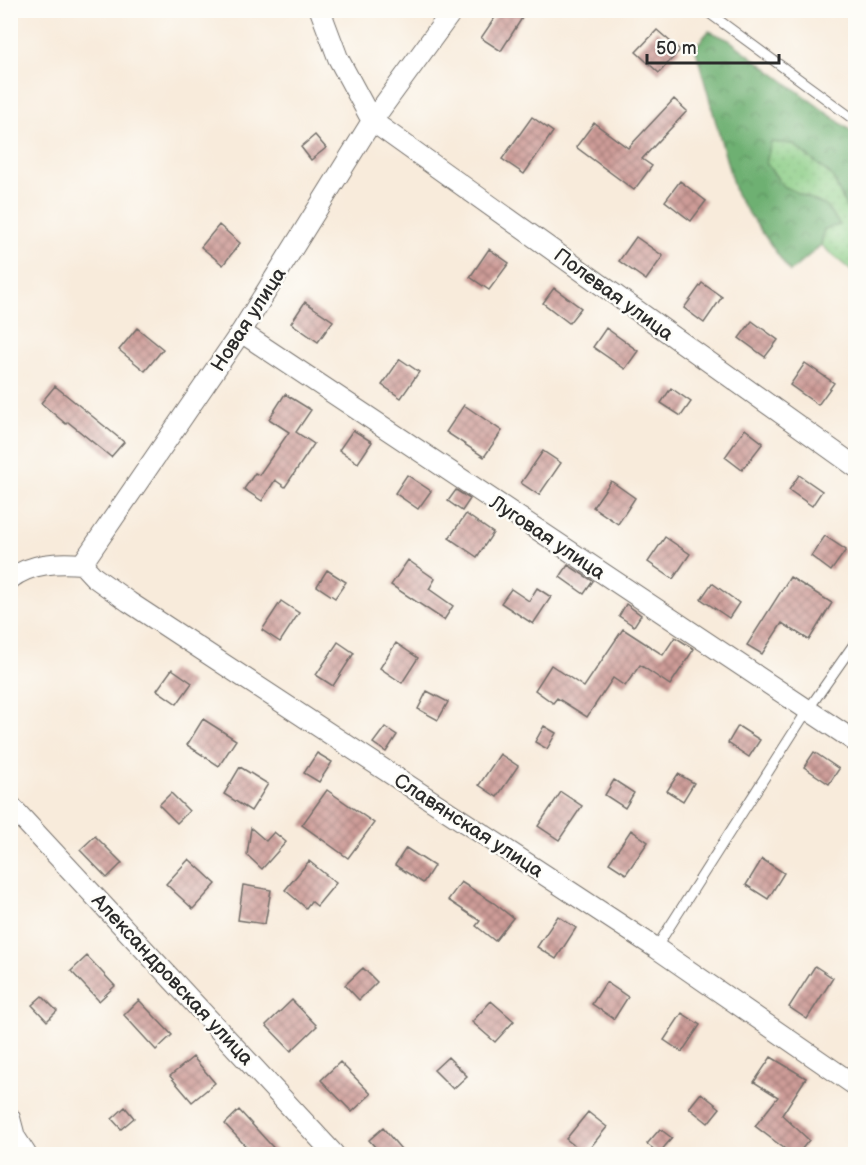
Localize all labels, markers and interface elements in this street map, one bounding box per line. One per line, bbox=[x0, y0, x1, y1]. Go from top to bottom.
scale bar bbox=[647, 27, 779, 65]
text: 50 m bbox=[656, 38, 697, 59]
street label: Полевая улица bbox=[549, 243, 678, 346]
street label: Новая улица bbox=[206, 263, 292, 376]
street label: Луговая улица bbox=[484, 490, 610, 585]
street label: Славянская улица bbox=[389, 769, 548, 883]
street label: Александровская улица bbox=[86, 888, 258, 1071]

